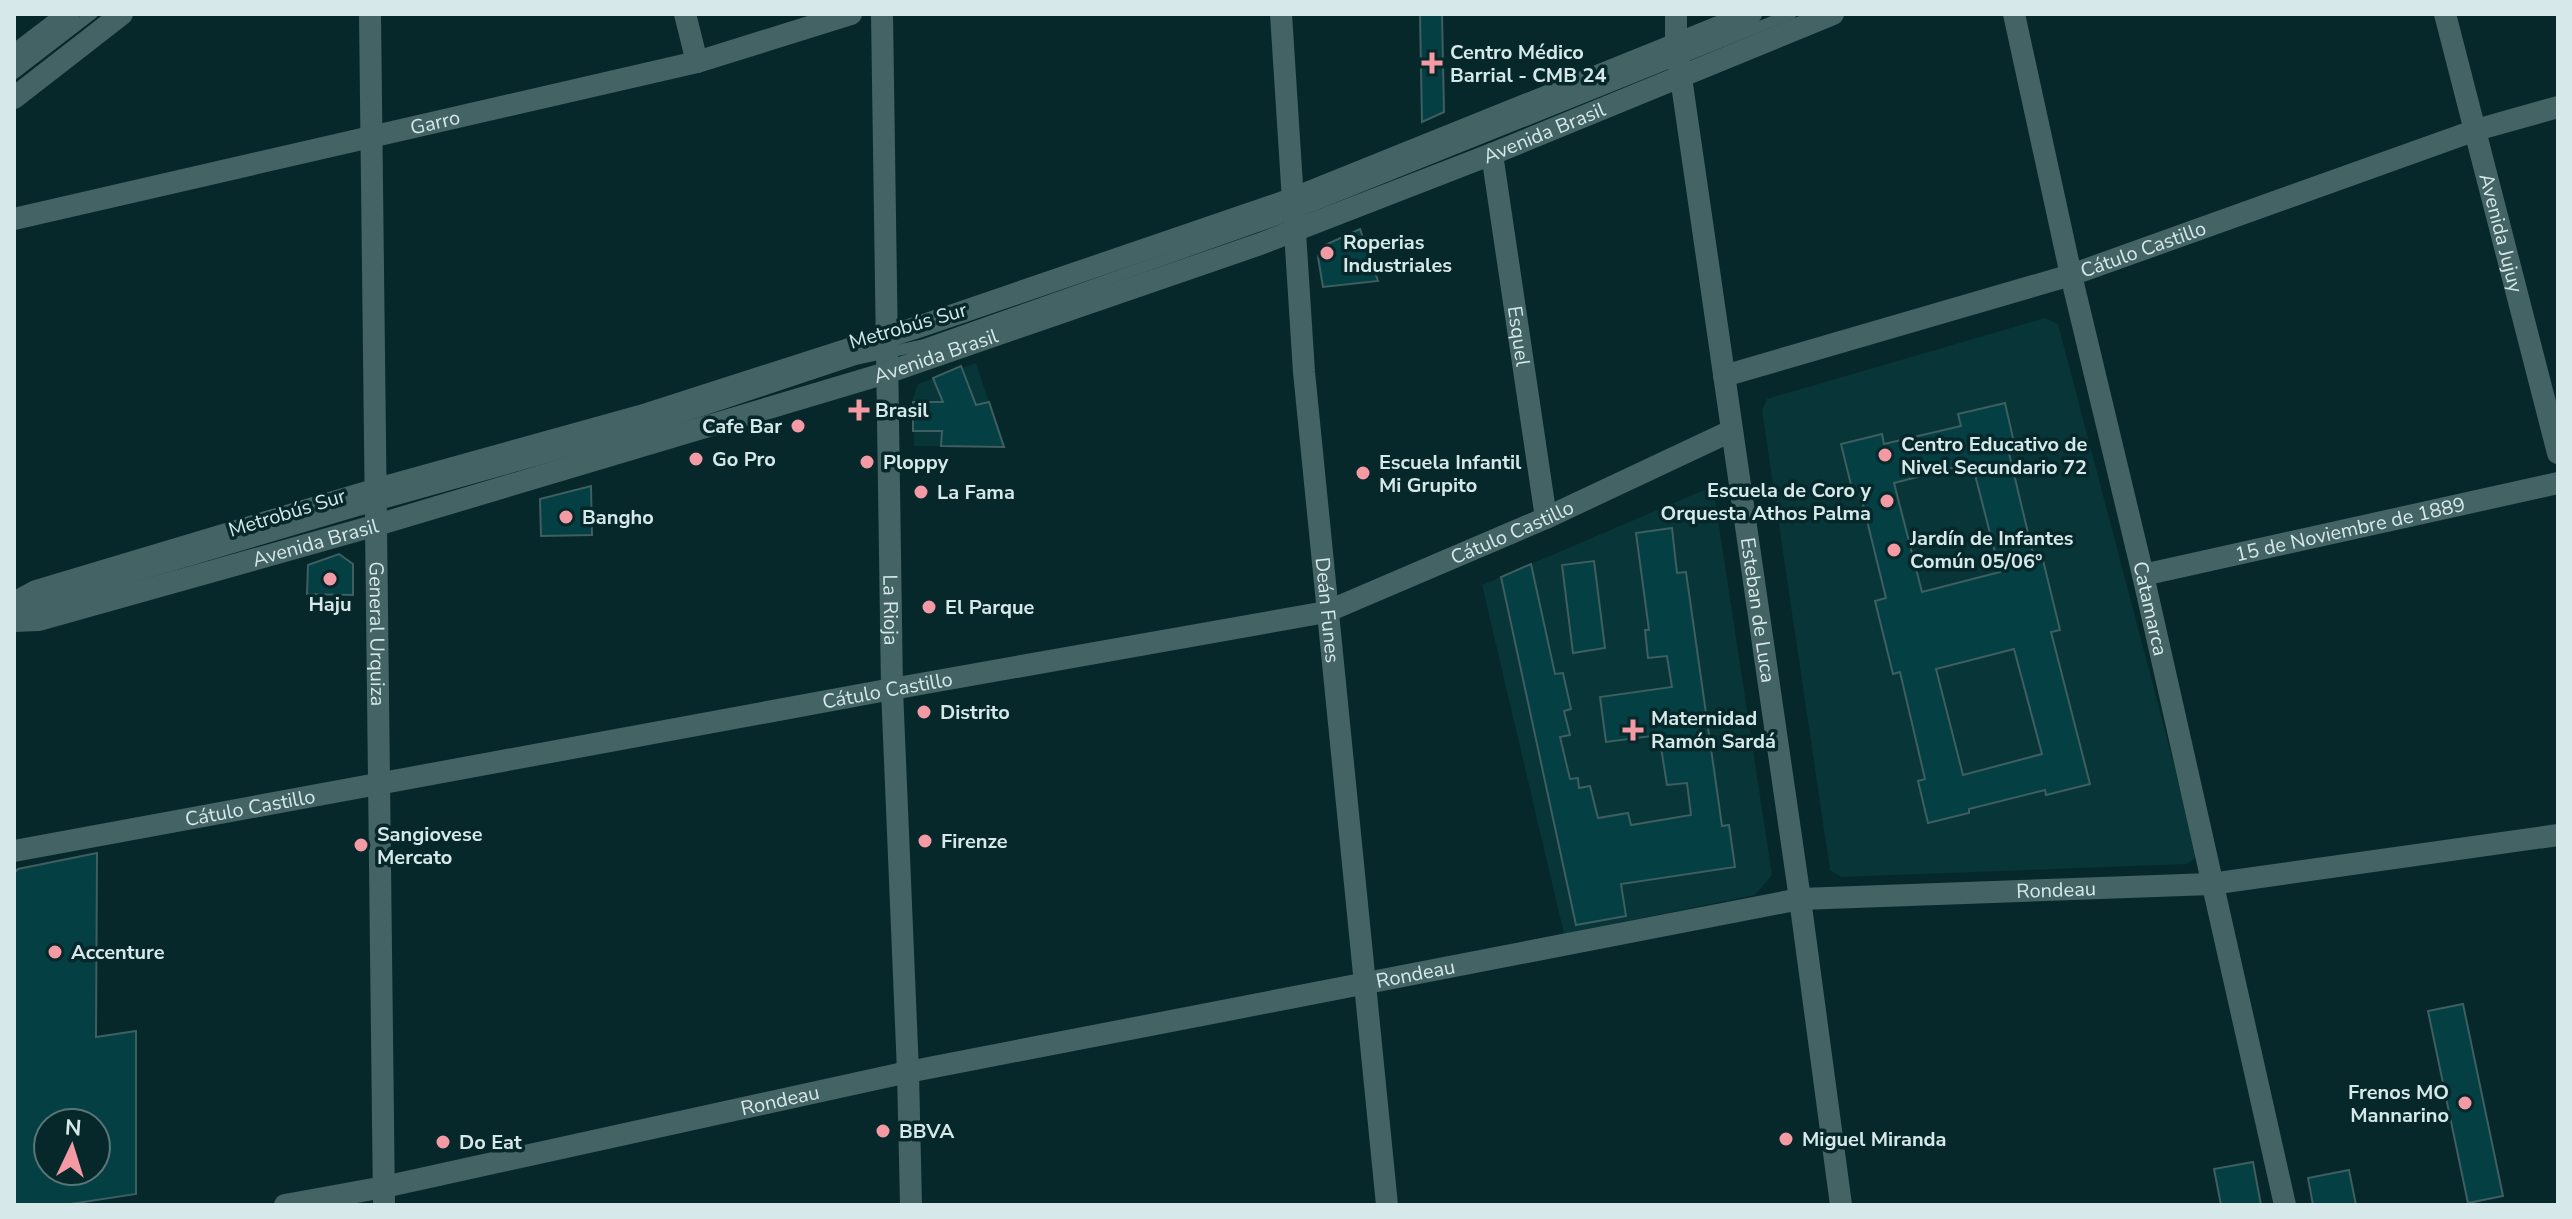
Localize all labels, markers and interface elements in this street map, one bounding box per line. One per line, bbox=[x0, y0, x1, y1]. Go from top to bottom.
place label: Centro Médico Barrial - CMB 24 bbox=[1450, 39, 1606, 89]
marker: Centro Médico Barrial - CMB 24 bbox=[1421, 52, 1443, 74]
street label: Avenida Brasil bbox=[1479, 96, 1609, 170]
street label: Garro bbox=[407, 103, 463, 141]
street label: Avenida Jujuy bbox=[2473, 170, 2530, 296]
street label: Cátulo Castillo bbox=[2076, 214, 2210, 284]
place label: Roperias Industriales bbox=[1343, 229, 1452, 279]
marker: Roperias Industriales bbox=[1318, 244, 1336, 262]
street label: Metrobús Sur bbox=[846, 296, 970, 356]
street label: Esquel bbox=[1501, 304, 1537, 368]
street label: Avenida Brasil bbox=[870, 322, 1002, 389]
place label: Brasil bbox=[875, 397, 929, 424]
marker: Brasil bbox=[850, 401, 868, 419]
place label: Cafe Bar bbox=[702, 413, 782, 440]
marker: Cafe Bar bbox=[789, 417, 807, 435]
place label: Centro Educativo de Nivel Secundario 72 bbox=[1901, 431, 2088, 481]
place label: Go Pro bbox=[712, 446, 776, 473]
marker: Centro Educativo de Nivel Secundario 72 bbox=[1876, 446, 1894, 464]
place label: Ploppy bbox=[883, 449, 949, 476]
place label: Escuela Infantil Mi Grupito bbox=[1379, 449, 1522, 499]
marker: Go Pro bbox=[687, 450, 705, 468]
marker: Ploppy bbox=[858, 453, 876, 471]
marker: Escuela Infantil Mi Grupito bbox=[1354, 464, 1372, 482]
place label: Escuela de Coro y Orquesta Athos Palma bbox=[1661, 477, 1871, 527]
place label: La Fama bbox=[937, 479, 1015, 506]
street label: Metrobús Sur bbox=[225, 482, 349, 544]
marker: La Fama bbox=[912, 483, 930, 501]
street label: 15 de Noviembre de 1889 bbox=[2232, 490, 2468, 568]
marker: Escuela de Coro y Orquesta Athos Palma bbox=[1878, 492, 1896, 510]
street label: Cátulo Castillo bbox=[1446, 493, 1578, 571]
place label: Bangho bbox=[582, 504, 654, 531]
marker: Bangho bbox=[557, 508, 575, 526]
street label: Avenida Brasil bbox=[249, 512, 381, 573]
place label: Jardín de Infantes Común 05/06° bbox=[1909, 525, 2074, 575]
street label: Esteban de Luca bbox=[1734, 536, 1782, 685]
marker: Jardín de Infantes Común 05/06° bbox=[1885, 541, 1903, 559]
street label: Deán Funes bbox=[1309, 556, 1346, 664]
street label: Catamarca bbox=[2127, 559, 2174, 658]
street label: General Urquiza bbox=[363, 561, 392, 707]
marker: Haju bbox=[321, 570, 339, 588]
street label: La Rioja bbox=[877, 574, 905, 646]
place label: Haju bbox=[308, 591, 352, 618]
place label: El Parque bbox=[945, 594, 1034, 621]
marker: El Parque bbox=[920, 598, 938, 616]
street label: Cátulo Castillo bbox=[820, 665, 955, 715]
place label: Distrito bbox=[940, 699, 1010, 726]
marker: Distrito bbox=[915, 703, 933, 721]
place label: Maternidad Ramón Sardá bbox=[1651, 705, 1776, 755]
marker: Maternidad Ramón Sardá bbox=[1622, 719, 1644, 741]
street label: Cátulo Castillo bbox=[183, 782, 317, 833]
place label: Sangiovese Mercato bbox=[377, 821, 483, 871]
place label: Firenze bbox=[941, 828, 1008, 855]
marker: Firenze bbox=[916, 832, 934, 850]
marker: Sangiovese Mercato bbox=[352, 836, 370, 854]
street label: Rondeau bbox=[2016, 875, 2096, 905]
place label: Accenture bbox=[71, 939, 165, 966]
marker: Accenture bbox=[46, 943, 64, 961]
street label: Rondeau bbox=[1374, 953, 1457, 994]
street label: Rondeau bbox=[738, 1078, 822, 1122]
place label: Frenos MO Mannarino bbox=[2348, 1079, 2449, 1129]
marker: Frenos MO Mannarino bbox=[2456, 1094, 2474, 1112]
north arrow bbox=[32, 1107, 112, 1187]
text: N bbox=[64, 1113, 83, 1144]
place label: BBVA bbox=[899, 1118, 954, 1145]
marker: BBVA bbox=[874, 1122, 892, 1140]
place label: Miguel Miranda bbox=[1802, 1126, 1947, 1153]
place label: Do Eat bbox=[459, 1129, 522, 1156]
marker: Miguel Miranda bbox=[1777, 1130, 1795, 1148]
marker: Do Eat bbox=[434, 1133, 452, 1151]

